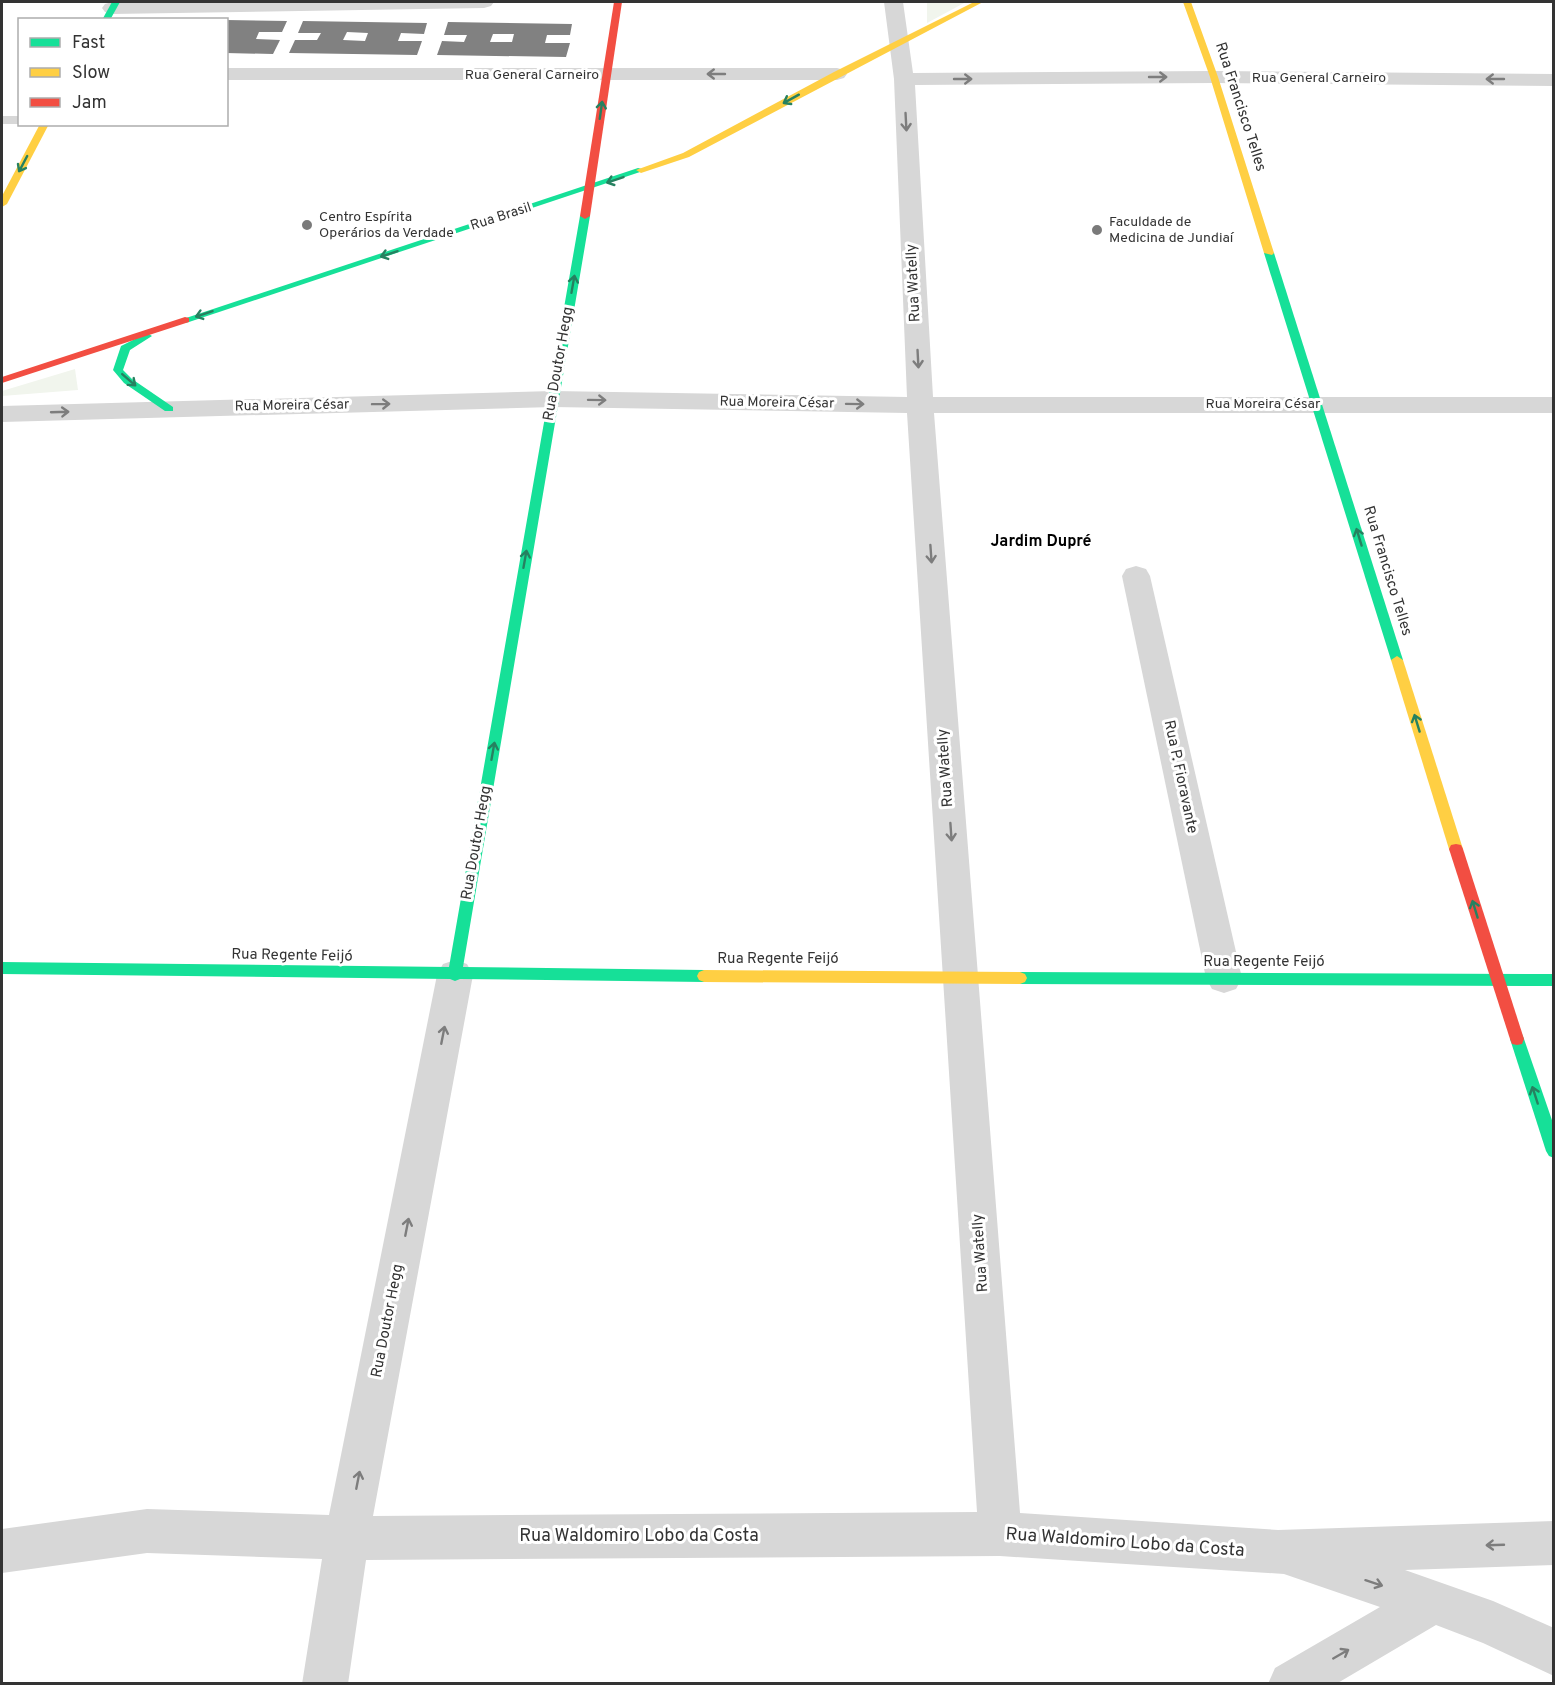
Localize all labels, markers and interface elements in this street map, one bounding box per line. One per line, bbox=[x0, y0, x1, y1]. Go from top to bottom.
legend bbox=[18, 18, 228, 126]
text: Fast bbox=[72, 32, 105, 55]
street label: Rua Francisco Telles bbox=[1210, 40, 1270, 174]
text: Slow bbox=[72, 62, 110, 85]
street label: Rua General Carneiro bbox=[465, 67, 599, 84]
one-way arrow bbox=[706, 68, 726, 80]
street label: Rua General Carneiro bbox=[1252, 70, 1386, 87]
one-way arrow bbox=[1147, 71, 1167, 83]
one-way arrow bbox=[952, 73, 972, 84]
one-way arrow bbox=[1486, 73, 1506, 85]
text: Jam bbox=[72, 92, 107, 115]
one-way arrow bbox=[783, 93, 800, 105]
one-way arrow bbox=[595, 101, 606, 121]
one-way arrow bbox=[901, 112, 912, 132]
one-way arrow bbox=[17, 155, 29, 172]
one-way arrow bbox=[606, 176, 625, 187]
street label: Rua Brasil bbox=[468, 199, 534, 235]
place label: Centro Espírita Operários da Verdade bbox=[319, 209, 454, 242]
place label: Faculdade de Medicina de Jundiaí bbox=[1109, 214, 1235, 247]
marker: Centro Espírita Operários da Verdade bbox=[300, 218, 314, 232]
marker: Faculdade de Medicina de Jundiaí bbox=[1090, 223, 1104, 237]
street label: Rua Watelly bbox=[902, 243, 926, 323]
one-way arrow bbox=[380, 249, 399, 260]
one-way arrow bbox=[567, 275, 578, 294]
street label: Rua Doutor Hegg bbox=[540, 305, 578, 423]
one-way arrow bbox=[195, 310, 214, 321]
one-way arrow bbox=[912, 349, 923, 369]
one-way arrow bbox=[121, 373, 136, 387]
street label: Rua Moreira César bbox=[719, 393, 835, 413]
one-way arrow bbox=[586, 394, 606, 406]
street label: Rua Moreira César bbox=[234, 396, 350, 416]
street label: Rua Moreira César bbox=[1206, 396, 1321, 413]
one-way arrow bbox=[370, 398, 390, 409]
one-way arrow bbox=[844, 398, 864, 410]
one-way arrow bbox=[49, 406, 69, 418]
street label: Rua Francisco Telles bbox=[1358, 504, 1416, 638]
one-way arrow bbox=[1353, 528, 1364, 547]
district label: Jardim Dupré bbox=[990, 532, 1092, 552]
one-way arrow bbox=[926, 543, 937, 563]
one-way arrow bbox=[520, 550, 531, 569]
one-way arrow bbox=[1411, 714, 1422, 733]
street label: Rua P. Fioravante bbox=[1159, 719, 1201, 835]
street label: Rua Watelly bbox=[934, 728, 958, 808]
one-way arrow bbox=[487, 742, 498, 762]
street label: Rua Doutor Hegg bbox=[458, 784, 496, 902]
one-way arrow bbox=[946, 821, 957, 841]
one-way arrow bbox=[1469, 900, 1480, 919]
street label: Rua Regente Feijó bbox=[231, 945, 353, 967]
street label: Rua Regente Feijó bbox=[717, 950, 839, 969]
street label: Rua Regente Feijó bbox=[1203, 953, 1325, 972]
one-way arrow bbox=[438, 1026, 449, 1046]
one-way arrow bbox=[1529, 1086, 1540, 1105]
street label: Rua Watelly bbox=[969, 1213, 993, 1293]
one-way arrow bbox=[401, 1218, 412, 1237]
street label: Rua Doutor Hegg bbox=[368, 1263, 408, 1379]
one-way arrow bbox=[353, 1471, 364, 1491]
street label: Rua Waldomiro Lobo da Costa bbox=[1005, 1523, 1245, 1563]
street label: Rua Waldomiro Lobo da Costa bbox=[519, 1525, 759, 1548]
one-way arrow bbox=[1486, 1539, 1506, 1551]
one-way arrow bbox=[1364, 1578, 1383, 1589]
one-way arrow bbox=[1332, 1648, 1350, 1659]

